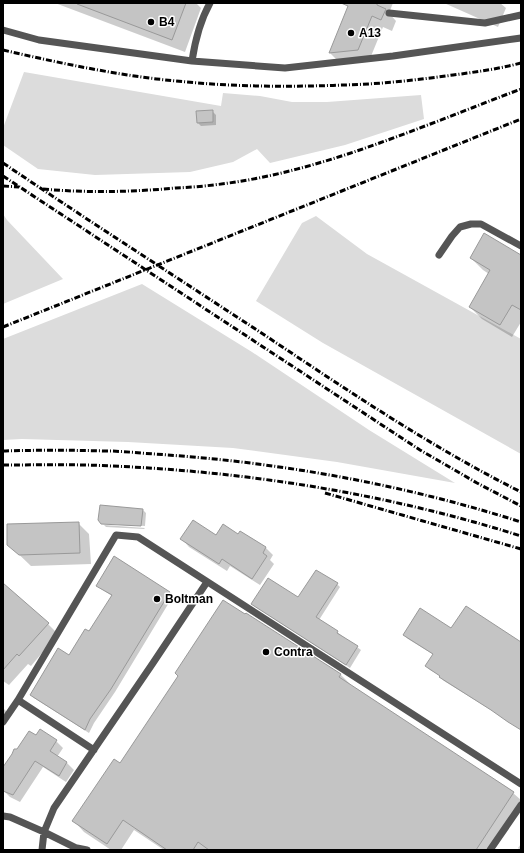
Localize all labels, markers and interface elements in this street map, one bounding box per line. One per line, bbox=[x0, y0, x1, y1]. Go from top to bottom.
place label: B4 bbox=[159, 15, 175, 29]
marker: B4 bbox=[146, 17, 156, 27]
place label: A13 bbox=[359, 26, 381, 40]
marker: A13 bbox=[346, 28, 356, 38]
place label: Boltman bbox=[165, 592, 213, 606]
marker: Boltman bbox=[152, 594, 162, 604]
place label: Contra bbox=[274, 645, 313, 659]
marker: Contra bbox=[261, 647, 271, 657]

